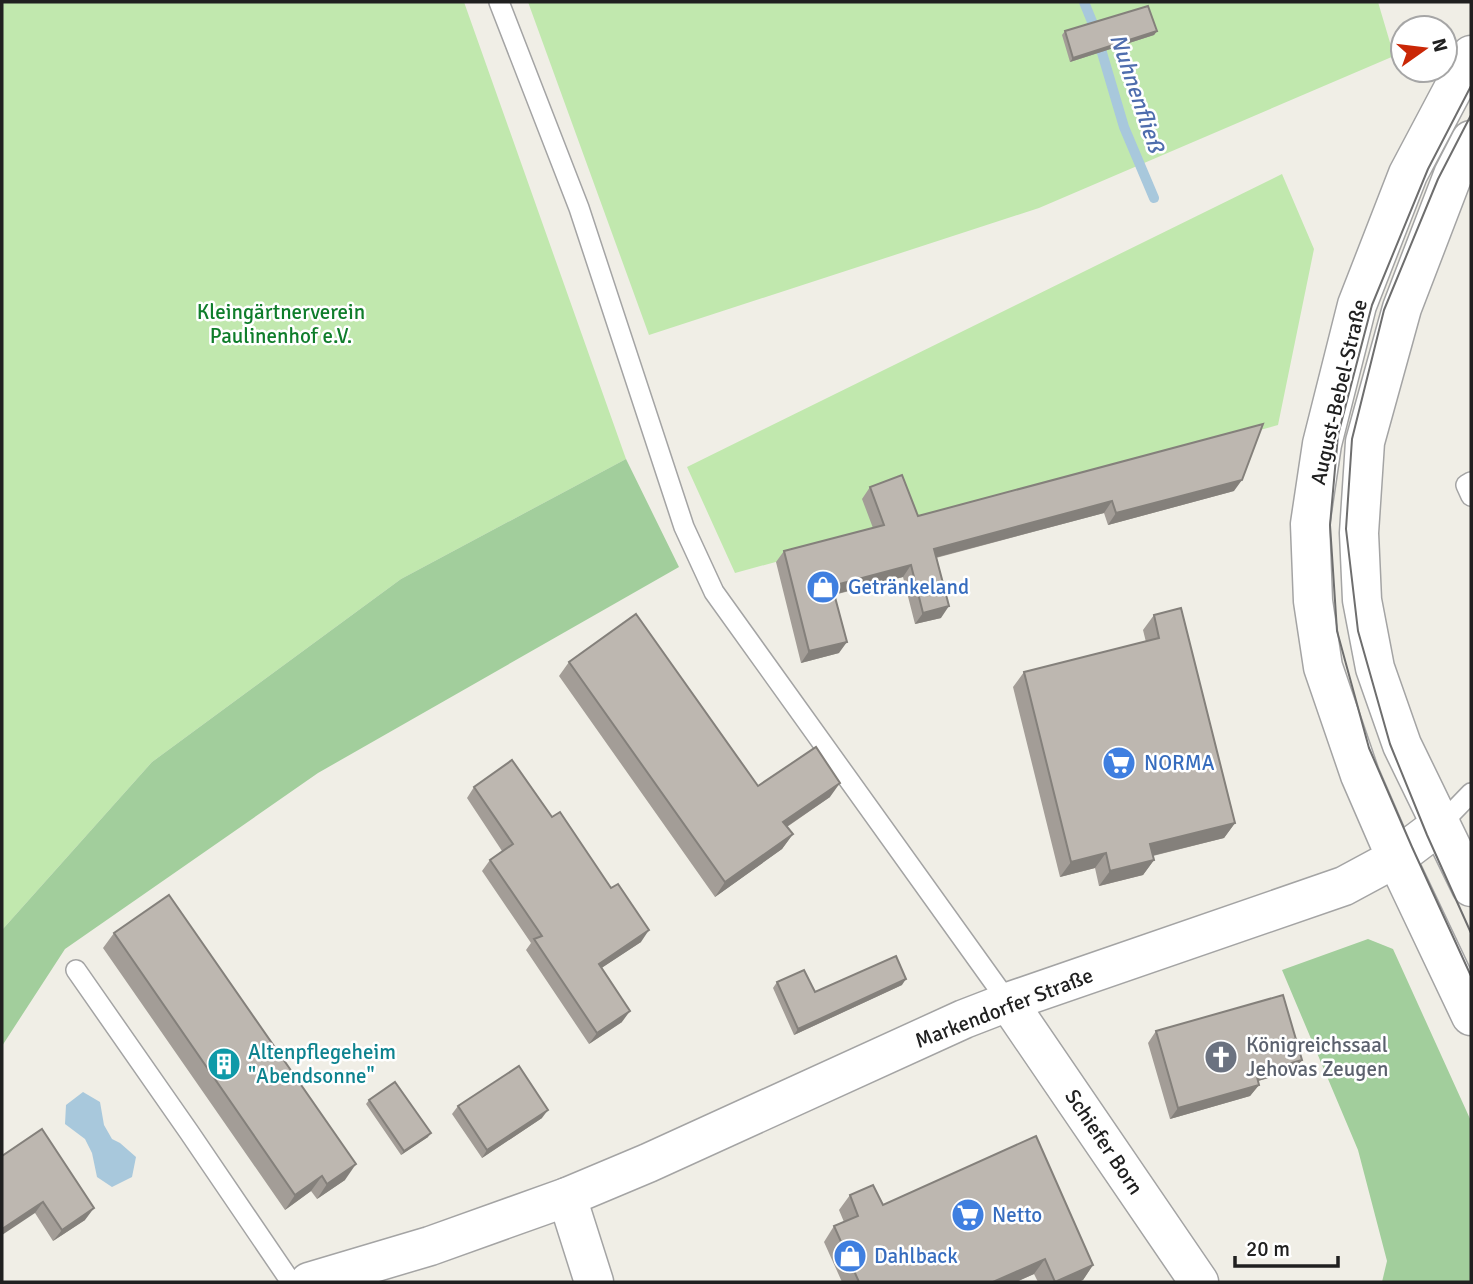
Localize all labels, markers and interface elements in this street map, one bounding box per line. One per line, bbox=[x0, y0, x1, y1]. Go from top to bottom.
north arrow bbox=[1389, 14, 1459, 84]
water label: Nuhnenfließ bbox=[1103, 30, 1171, 158]
text: N bbox=[1426, 36, 1453, 54]
street label: August-Bebel-Straße bbox=[1305, 297, 1373, 487]
park label: Kleingärtnerverein Paulinenhof e.V. bbox=[197, 299, 365, 349]
shop icon: Getränkeland bbox=[804, 568, 842, 606]
place label: Getränkeland bbox=[848, 574, 969, 600]
supermarket icon: NORMA bbox=[1100, 744, 1138, 782]
place label: NORMA bbox=[1144, 750, 1215, 776]
street label: Markendorfer Straße bbox=[911, 962, 1097, 1054]
place label: Königreichssaal Jehovas Zeugen bbox=[1246, 1032, 1388, 1082]
church icon: Königreichssaal Jehovas Zeugen bbox=[1202, 1038, 1240, 1076]
place label: Altenpflegeheim "Abendsonne" bbox=[248, 1039, 396, 1089]
building icon: Altenpflegeheim "Abendsonne" bbox=[205, 1045, 243, 1083]
street label: Schiefer Born bbox=[1059, 1084, 1149, 1200]
supermarket icon: Netto bbox=[949, 1196, 987, 1234]
place label: Netto bbox=[992, 1202, 1042, 1228]
scale bar bbox=[1235, 1224, 1338, 1268]
text: 20 m bbox=[1246, 1236, 1290, 1262]
shop icon: Dahlback bbox=[831, 1237, 869, 1275]
place label: Dahlback bbox=[874, 1243, 958, 1269]

